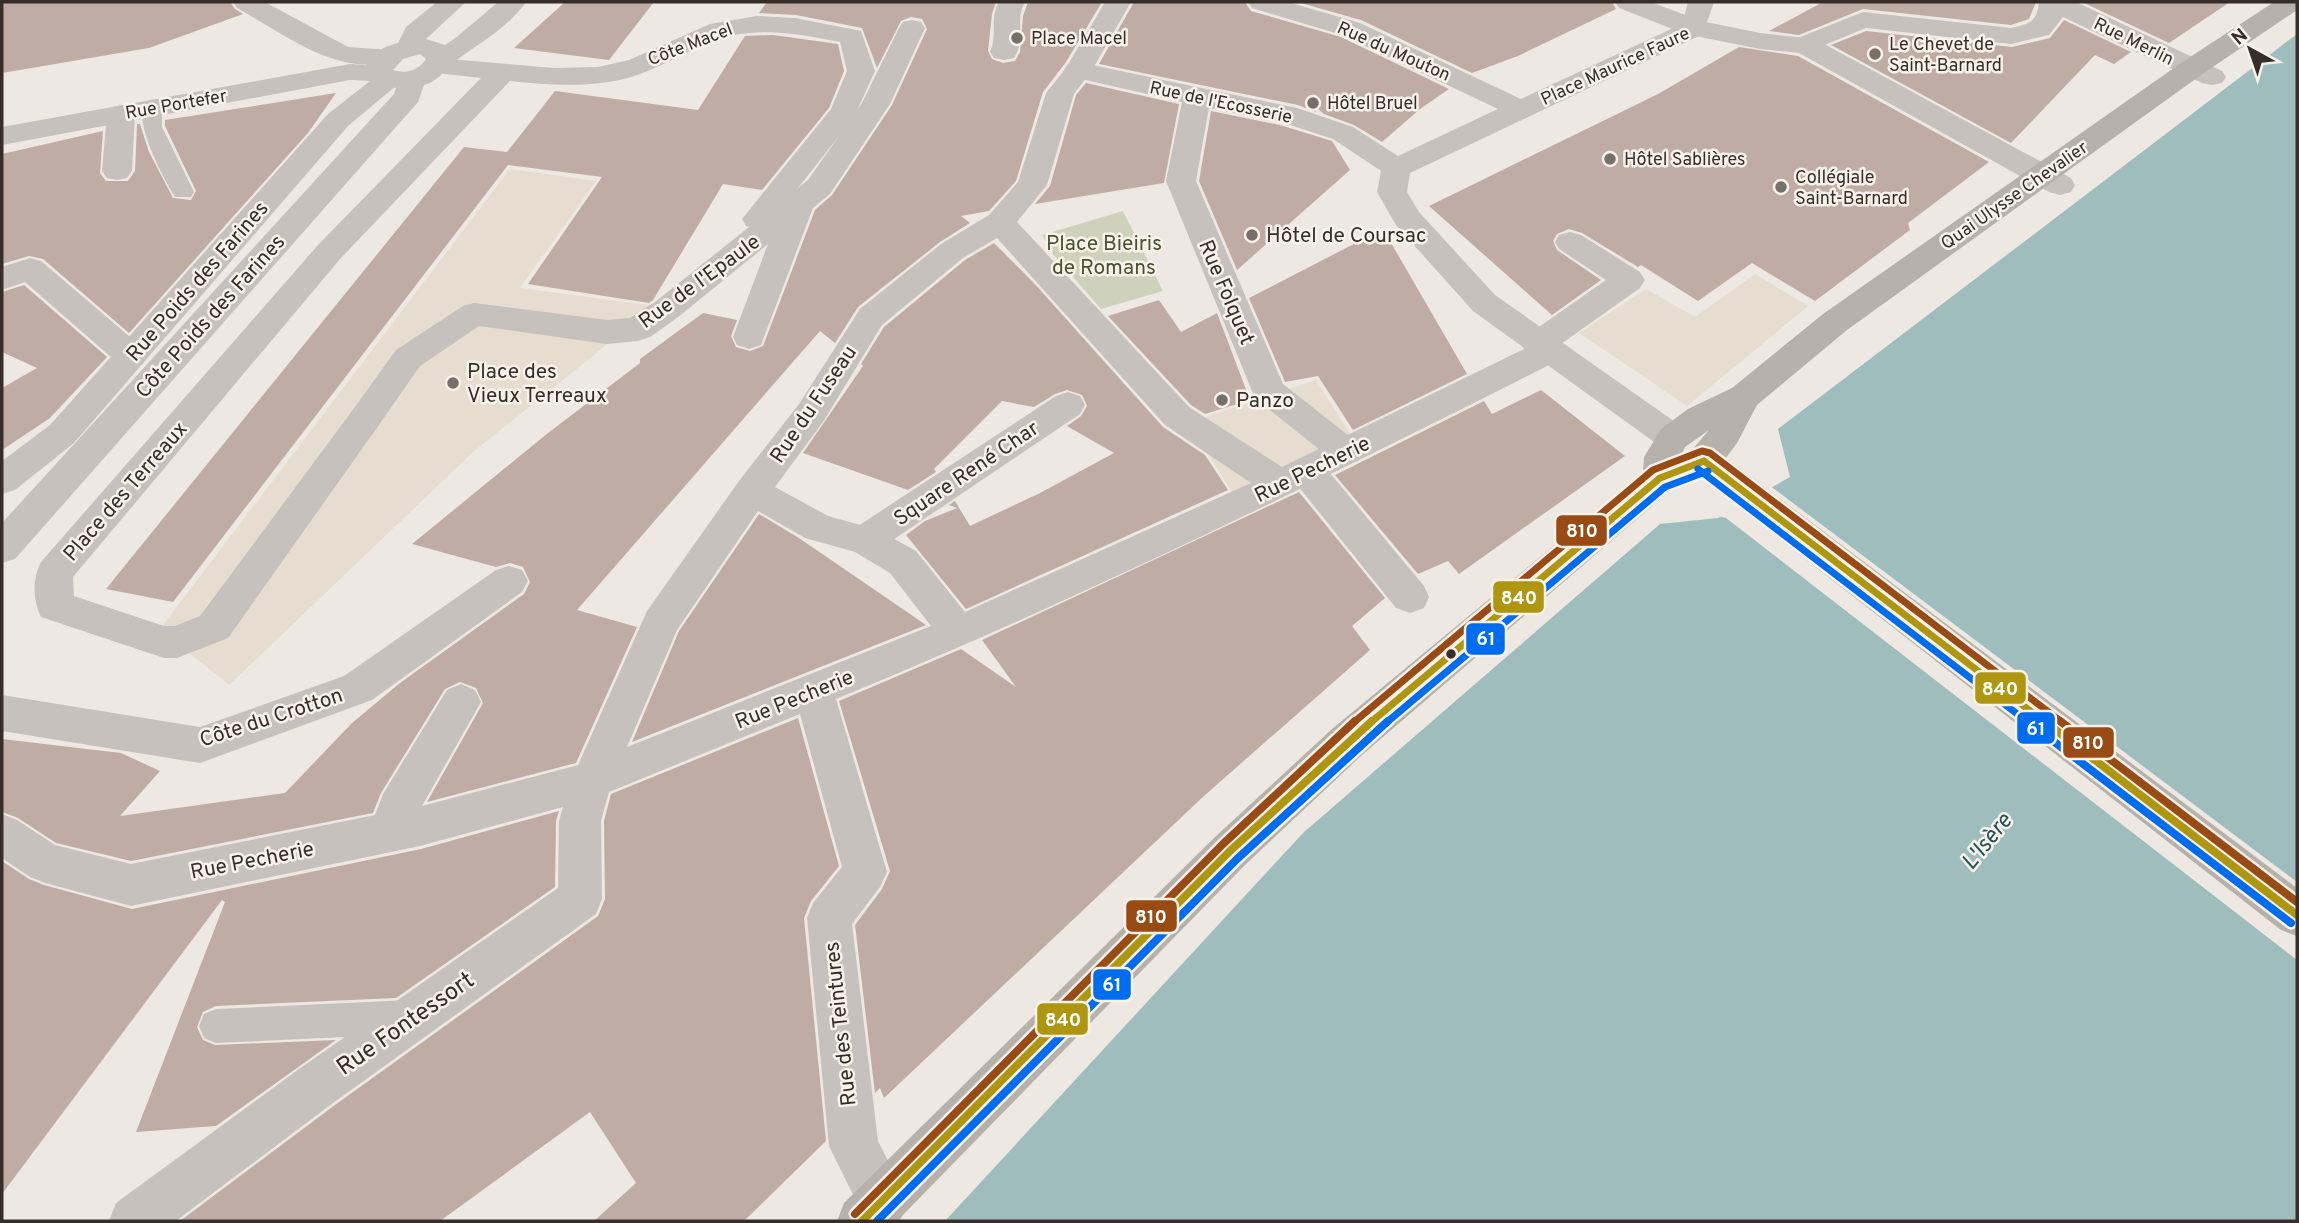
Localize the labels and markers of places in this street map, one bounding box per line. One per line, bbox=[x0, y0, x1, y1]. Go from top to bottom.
place label: Place Macel bbox=[1031, 28, 1127, 51]
marker: Place Macel bbox=[1009, 30, 1025, 46]
place label: Le Chevet de Saint-Barnard bbox=[1889, 34, 2002, 78]
marker: Le Chevet de Saint-Barnard bbox=[1867, 46, 1883, 62]
place label: Hôtel Bruel bbox=[1327, 93, 1418, 116]
marker: Hôtel Bruel bbox=[1305, 95, 1321, 111]
place label: Hôtel Sablières bbox=[1624, 149, 1746, 172]
marker: Hôtel Sablières bbox=[1602, 151, 1618, 167]
place label: Collégiale Saint-Barnard bbox=[1795, 167, 1908, 211]
marker: Collégiale Saint-Barnard bbox=[1773, 179, 1789, 195]
place label: Hôtel de Coursac bbox=[1266, 223, 1427, 250]
marker: Hôtel de Coursac bbox=[1244, 227, 1260, 243]
place label: Place des Vieux Terreaux bbox=[467, 359, 607, 410]
marker: Place des Vieux Terreaux bbox=[445, 375, 461, 391]
place label: Panzo bbox=[1236, 388, 1294, 415]
marker: Panzo bbox=[1214, 392, 1230, 408]
unlabelled marker bbox=[1444, 647, 1458, 661]

